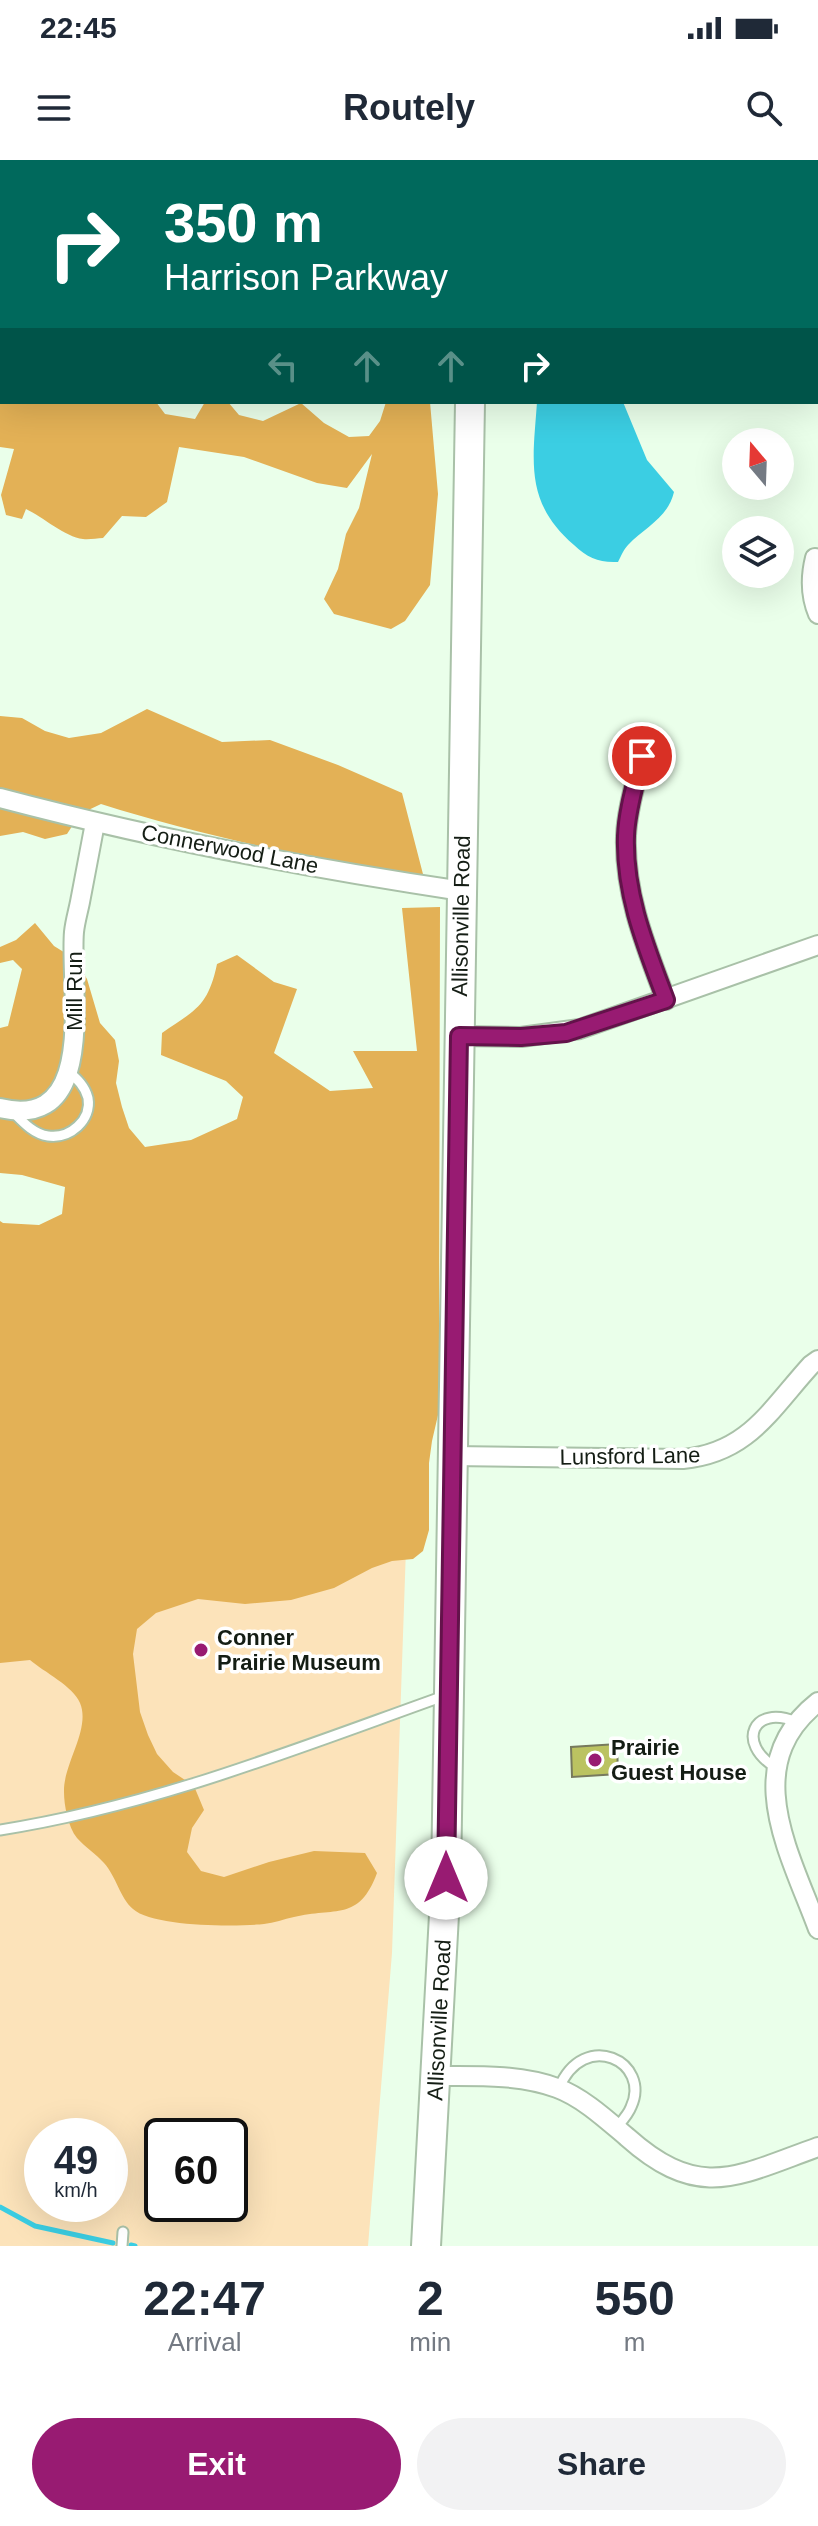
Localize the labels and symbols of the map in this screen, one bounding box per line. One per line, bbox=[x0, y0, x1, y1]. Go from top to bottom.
north arrow bbox=[722, 428, 794, 500]
pin bbox=[608, 722, 676, 790]
street label: Connerwood Lane bbox=[139, 820, 321, 878]
street label: Allisonville Road bbox=[447, 835, 475, 997]
street label: Mill Run bbox=[62, 951, 87, 1031]
street label: Lunsford Lane bbox=[559, 1442, 701, 1470]
place label: Conner Prairie Museum bbox=[217, 1625, 381, 1675]
marker: Conner Prairie Museum bbox=[192, 1641, 210, 1659]
place label: Prairie Guest House bbox=[611, 1735, 747, 1785]
marker: Prairie Guest House bbox=[586, 1751, 604, 1769]
position arrow bbox=[404, 1836, 488, 1920]
street label: Allisonville Road bbox=[422, 1939, 456, 2101]
speed limit sign: 60 bbox=[144, 2118, 248, 2222]

